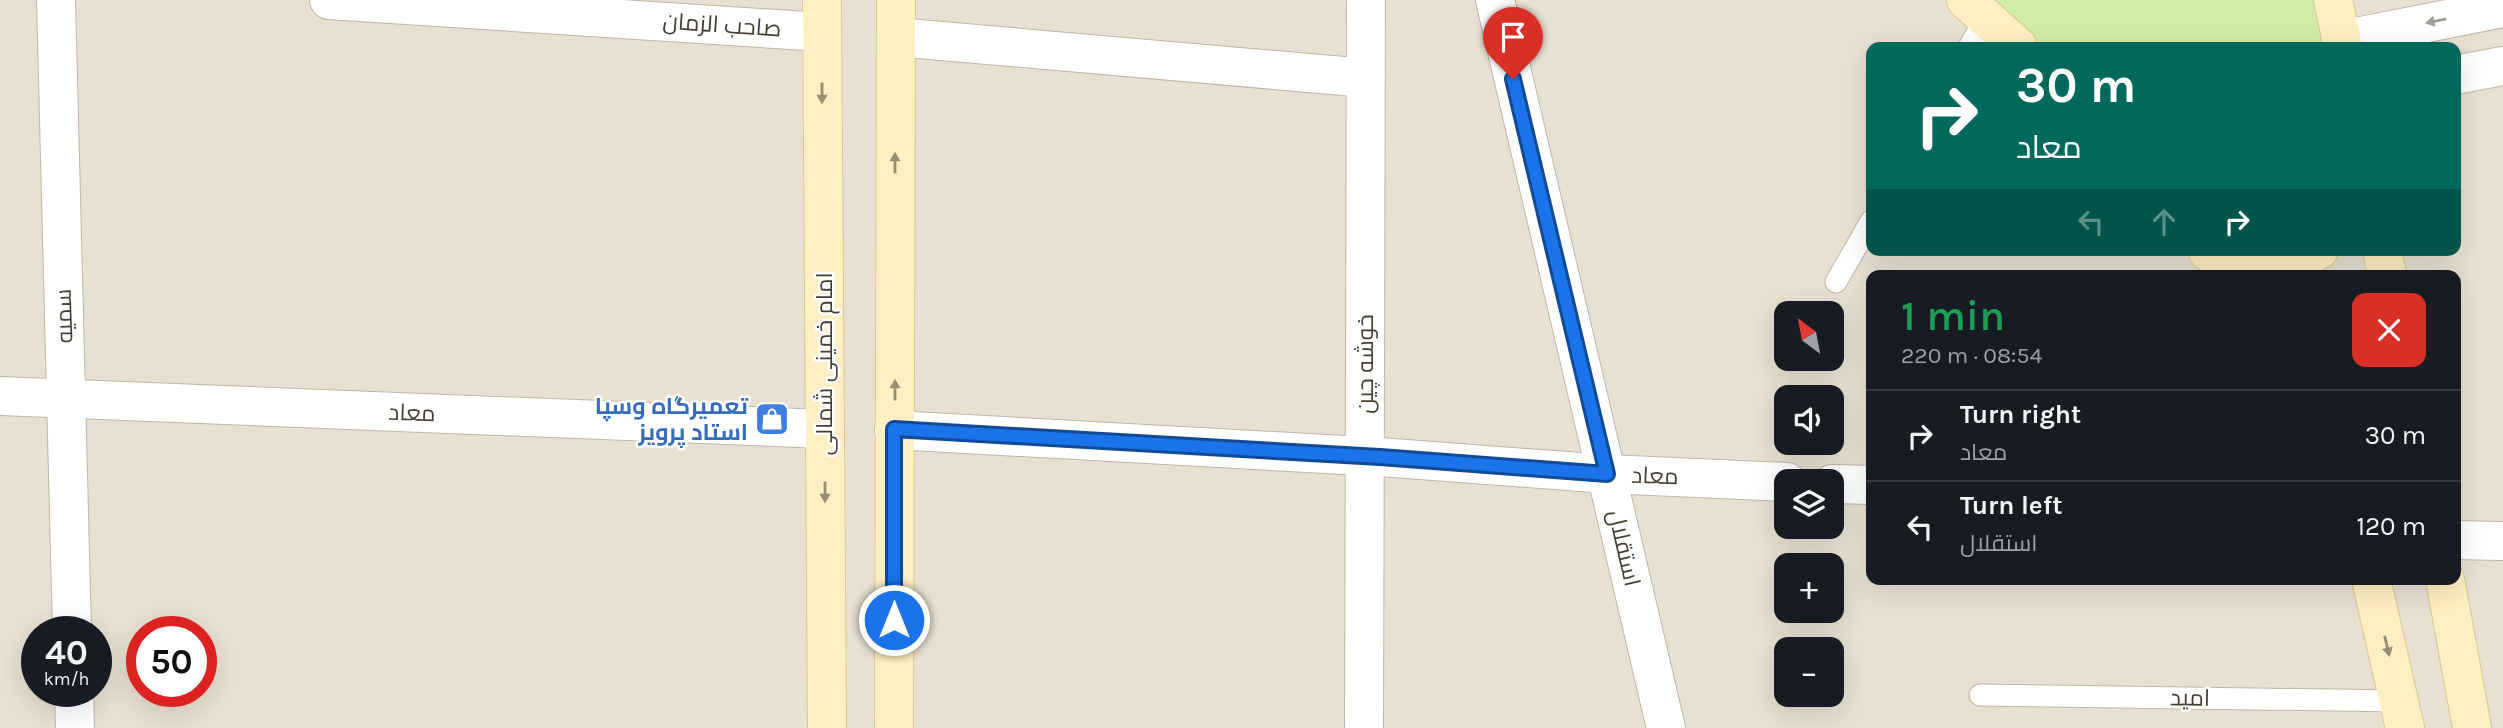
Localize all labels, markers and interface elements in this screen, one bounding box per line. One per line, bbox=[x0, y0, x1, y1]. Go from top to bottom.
street label: صاحب الزمان bbox=[662, 7, 782, 43]
pin bbox=[1483, 7, 1543, 79]
one-way arrow bbox=[2425, 16, 2447, 27]
icon: arrive bbox=[1494, 18, 1532, 56]
text: 30 m bbox=[2016, 57, 2136, 114]
icon: right bbox=[1901, 70, 1992, 161]
one-way arrow bbox=[817, 82, 828, 104]
text: معاد bbox=[2016, 129, 2082, 166]
one-way arrow bbox=[889, 152, 901, 174]
icon: left bbox=[2072, 203, 2110, 241]
icon: ahead bbox=[2145, 203, 2183, 241]
icon: right bbox=[2218, 203, 2256, 241]
street label: امام خمینی شمالی bbox=[811, 272, 840, 456]
street label: سمیه bbox=[50, 288, 78, 344]
text: 1 min bbox=[1901, 291, 2005, 341]
button: close bbox=[2352, 293, 2426, 367]
north arrow bbox=[1774, 301, 1844, 371]
map controls bbox=[1774, 301, 1844, 707]
street label: خوشه چین bbox=[1352, 314, 1380, 414]
text: 220 m · 08:54 bbox=[1901, 342, 2042, 369]
one-way arrow bbox=[889, 379, 901, 401]
button: sound bbox=[1774, 385, 1844, 455]
place label: تعمیرگاه وسپا استاد پرویز bbox=[595, 393, 749, 448]
street label: معاد bbox=[388, 399, 436, 427]
text: Turn right bbox=[1960, 399, 2081, 430]
shop icon: تعمیرگاه وسپا استاد پرویز bbox=[753, 400, 791, 438]
icon: right bbox=[1901, 417, 1939, 455]
text: 30 m bbox=[2365, 420, 2426, 451]
text: معاد bbox=[1960, 439, 2007, 466]
street label: معاد bbox=[1631, 462, 1679, 490]
button: layers bbox=[1774, 469, 1844, 539]
one-way arrow bbox=[819, 481, 831, 503]
text: Turn left bbox=[1960, 490, 2062, 521]
street label: استقلال bbox=[1602, 507, 1646, 589]
icon: left bbox=[1901, 508, 1939, 546]
text: 120 m bbox=[2356, 511, 2426, 542]
text: استقلال bbox=[1960, 530, 2037, 557]
button: + bbox=[1774, 553, 1844, 623]
position arrow bbox=[857, 583, 931, 657]
speed limit sign: 50 bbox=[126, 616, 217, 707]
text: 40 bbox=[45, 632, 88, 673]
one-way arrow bbox=[2381, 635, 2392, 657]
button: − bbox=[1774, 637, 1844, 707]
text: km/h bbox=[44, 668, 89, 690]
street label: امید bbox=[2170, 684, 2210, 712]

